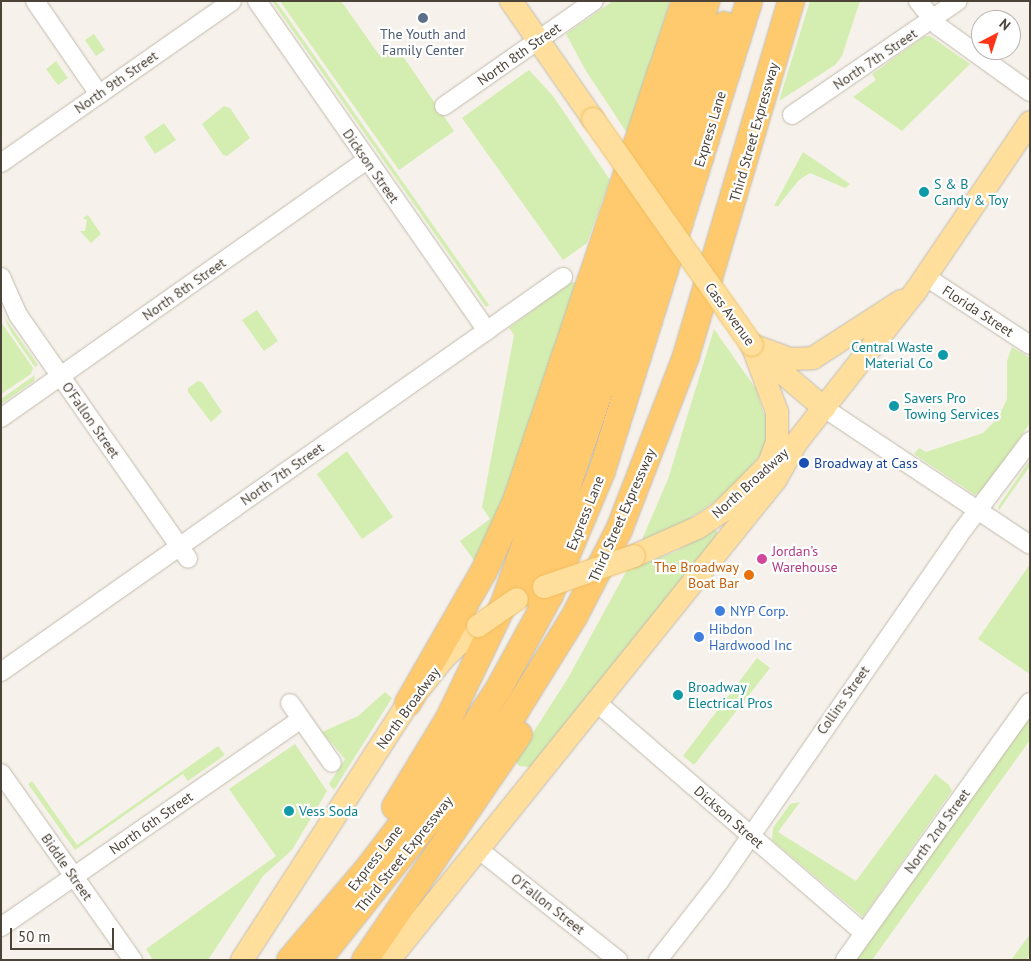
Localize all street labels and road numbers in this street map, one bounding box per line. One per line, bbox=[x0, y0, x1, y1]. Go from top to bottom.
street label: North 8th Street bbox=[474, 19, 564, 89]
street label: North 7th Street bbox=[830, 25, 920, 93]
street label: North 9th Street bbox=[71, 47, 161, 117]
street label: Third Street Expressway bbox=[726, 60, 782, 204]
street label: Express Lane bbox=[691, 89, 729, 169]
street label: Dickson Street bbox=[339, 126, 403, 206]
street label: North 8th Street bbox=[139, 254, 229, 324]
street label: Cass Avenue bbox=[701, 279, 759, 349]
street label: Florida Street bbox=[939, 282, 1017, 340]
street label: O'Fallon Street bbox=[59, 379, 123, 461]
street label: North 7th Street bbox=[237, 439, 327, 509]
street label: North Broadway bbox=[708, 444, 792, 522]
street label: Third Street Expressway bbox=[585, 446, 659, 584]
street label: Express Lane bbox=[563, 474, 607, 552]
street label: Collins Street bbox=[813, 662, 873, 738]
street label: North Broadway bbox=[373, 664, 443, 752]
street label: Dickson Street bbox=[691, 782, 767, 852]
street label: North 2nd Street bbox=[901, 785, 973, 877]
street label: North 6th Street bbox=[106, 788, 196, 858]
street label: Third Street Expressway bbox=[352, 793, 456, 915]
street label: Express Lane bbox=[344, 822, 406, 894]
street label: Biddle Street bbox=[38, 830, 96, 904]
street label: O'Fallon Street bbox=[508, 870, 588, 938]

